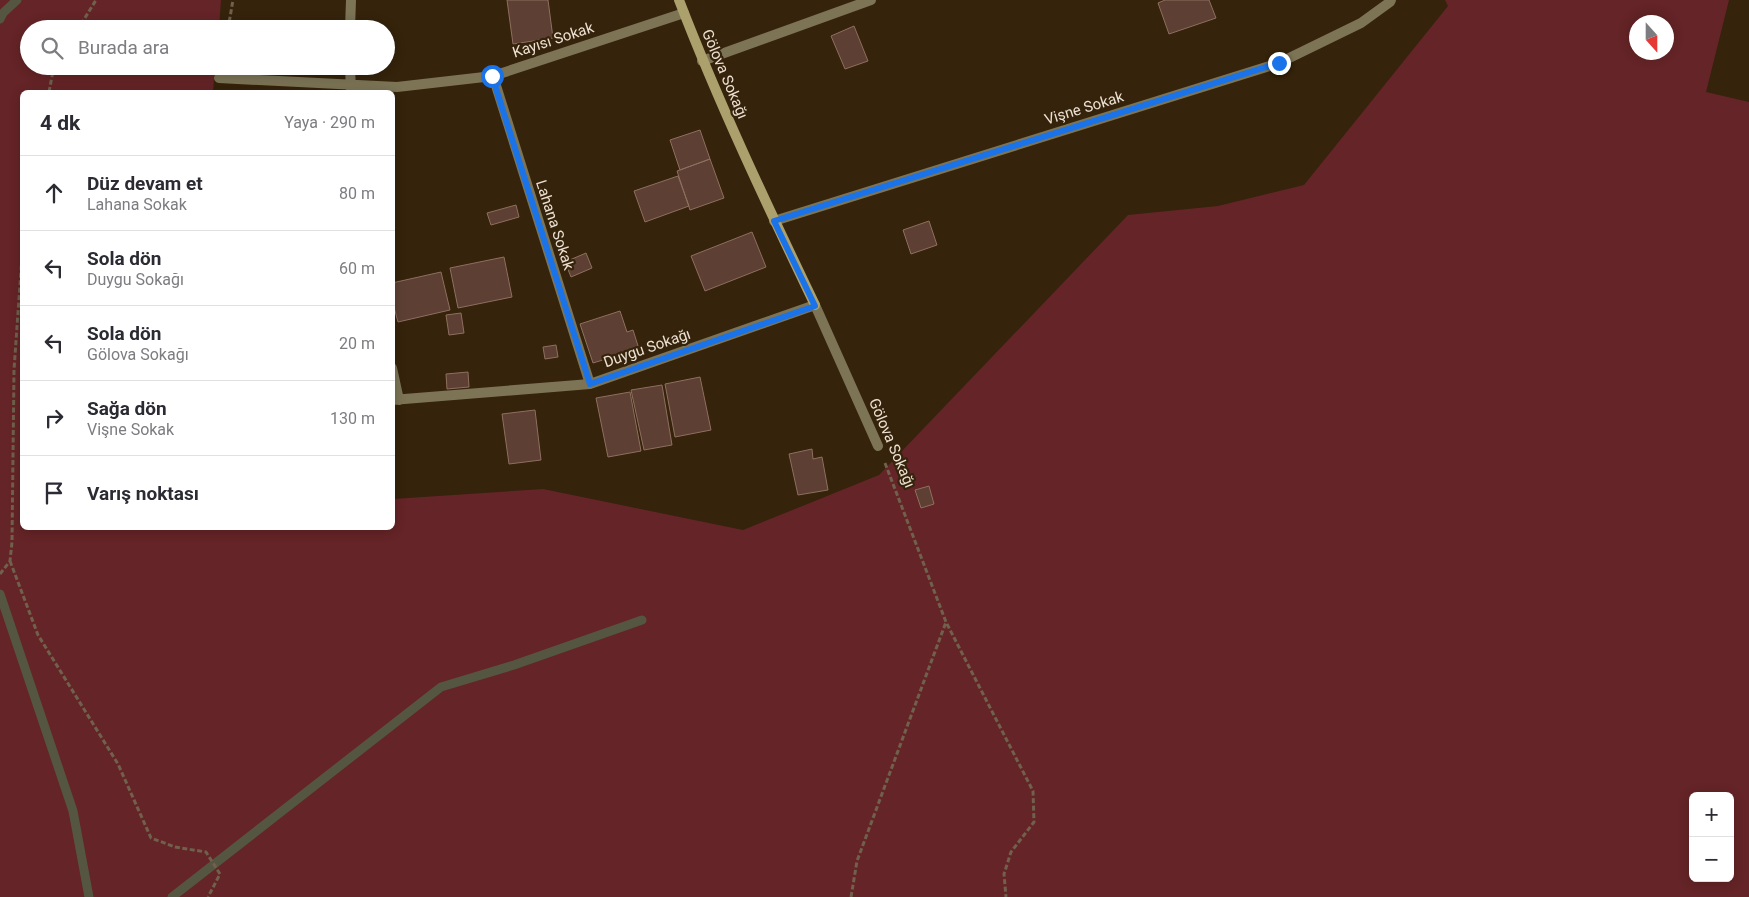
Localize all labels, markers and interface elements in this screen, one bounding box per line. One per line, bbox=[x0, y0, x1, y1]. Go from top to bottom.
north arrow bbox=[1629, 15, 1674, 60]
street label: Kayısı Sokak bbox=[510, 18, 596, 62]
search box bbox=[20, 20, 395, 75]
street label: Gölova Sokağı bbox=[698, 27, 752, 121]
icon: search bbox=[38, 34, 66, 62]
text: Burada ara bbox=[78, 36, 169, 59]
route end bbox=[1268, 52, 1291, 75]
route start bbox=[481, 65, 504, 88]
street label: Vişne Sokak bbox=[1042, 87, 1126, 129]
text: 4 dk bbox=[40, 111, 80, 135]
text: Yaya · 290 m bbox=[284, 113, 375, 132]
text: Düz devam et bbox=[87, 172, 203, 195]
street label: Lahana Sokak bbox=[532, 178, 578, 273]
icon: ahead bbox=[40, 179, 68, 207]
text: 80 m bbox=[339, 184, 375, 203]
text: Lahana Sokak bbox=[87, 195, 187, 214]
text: Sola dön bbox=[87, 247, 161, 270]
icon: left bbox=[40, 254, 68, 282]
text: 60 m bbox=[339, 259, 375, 278]
text: Duygu Sokağı bbox=[87, 270, 184, 289]
text: Sola dön bbox=[87, 322, 161, 345]
street label: Duygu Sokağı bbox=[601, 325, 693, 371]
icon: left bbox=[40, 329, 68, 357]
text: 20 m bbox=[339, 334, 375, 353]
text: Gölova Sokağı bbox=[87, 345, 189, 364]
street label: Gölova Sokağı bbox=[865, 396, 919, 490]
text: Sağa dön bbox=[87, 397, 167, 420]
icon: right bbox=[40, 404, 68, 432]
text: 130 m bbox=[330, 409, 375, 428]
text: Vişne Sokak bbox=[87, 420, 174, 439]
icon: arrive bbox=[40, 479, 68, 507]
text: Varış noktası bbox=[87, 482, 199, 505]
map controls bbox=[1689, 792, 1734, 882]
button: + bbox=[1689, 792, 1734, 837]
button: − bbox=[1689, 837, 1734, 882]

